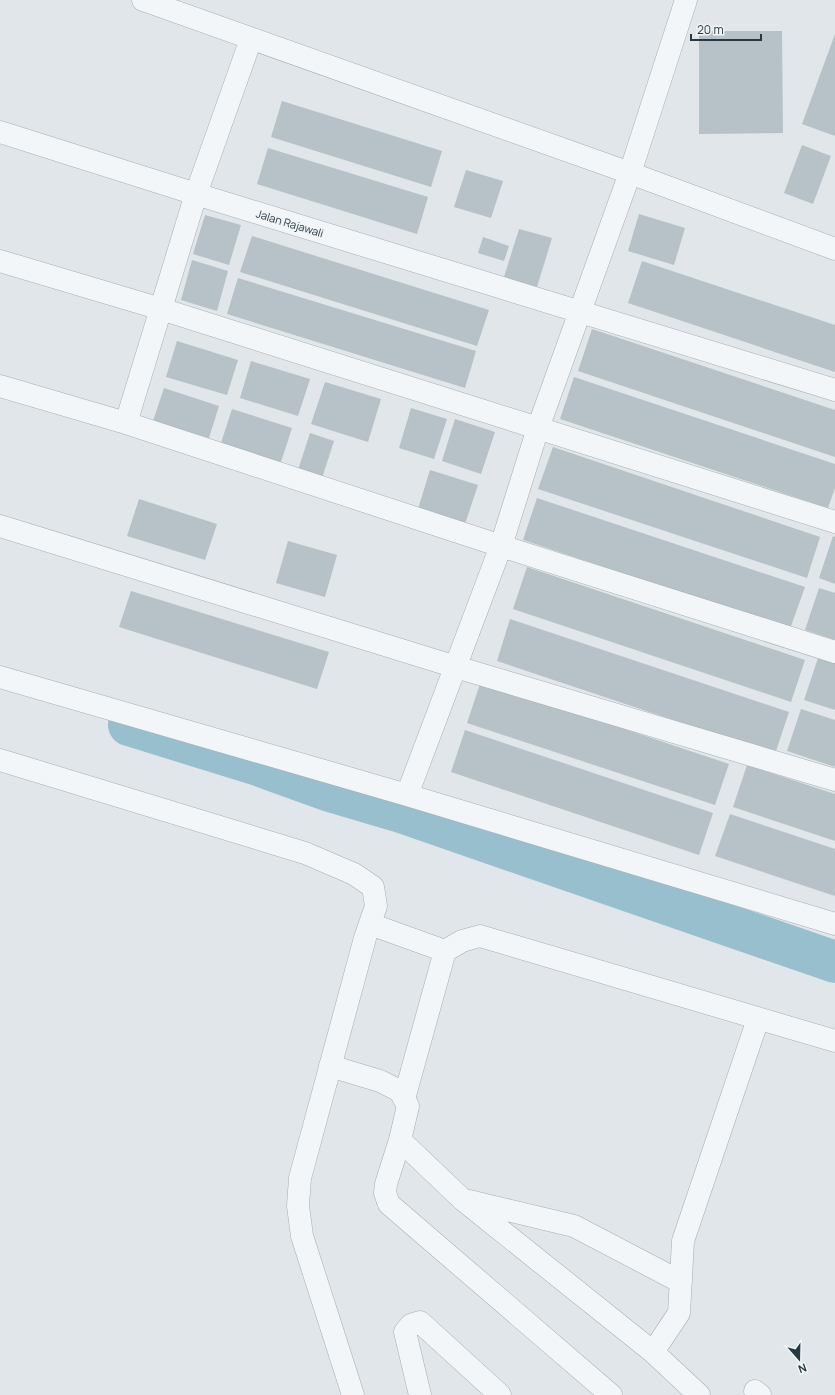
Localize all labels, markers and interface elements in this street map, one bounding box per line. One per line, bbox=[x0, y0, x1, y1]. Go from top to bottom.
scale bar bbox=[691, 16, 761, 42]
text: 20 m bbox=[697, 21, 724, 38]
street label: Jalan Rajawali bbox=[254, 206, 326, 240]
north arrow bbox=[779, 1339, 819, 1379]
text: N bbox=[796, 1360, 809, 1377]

